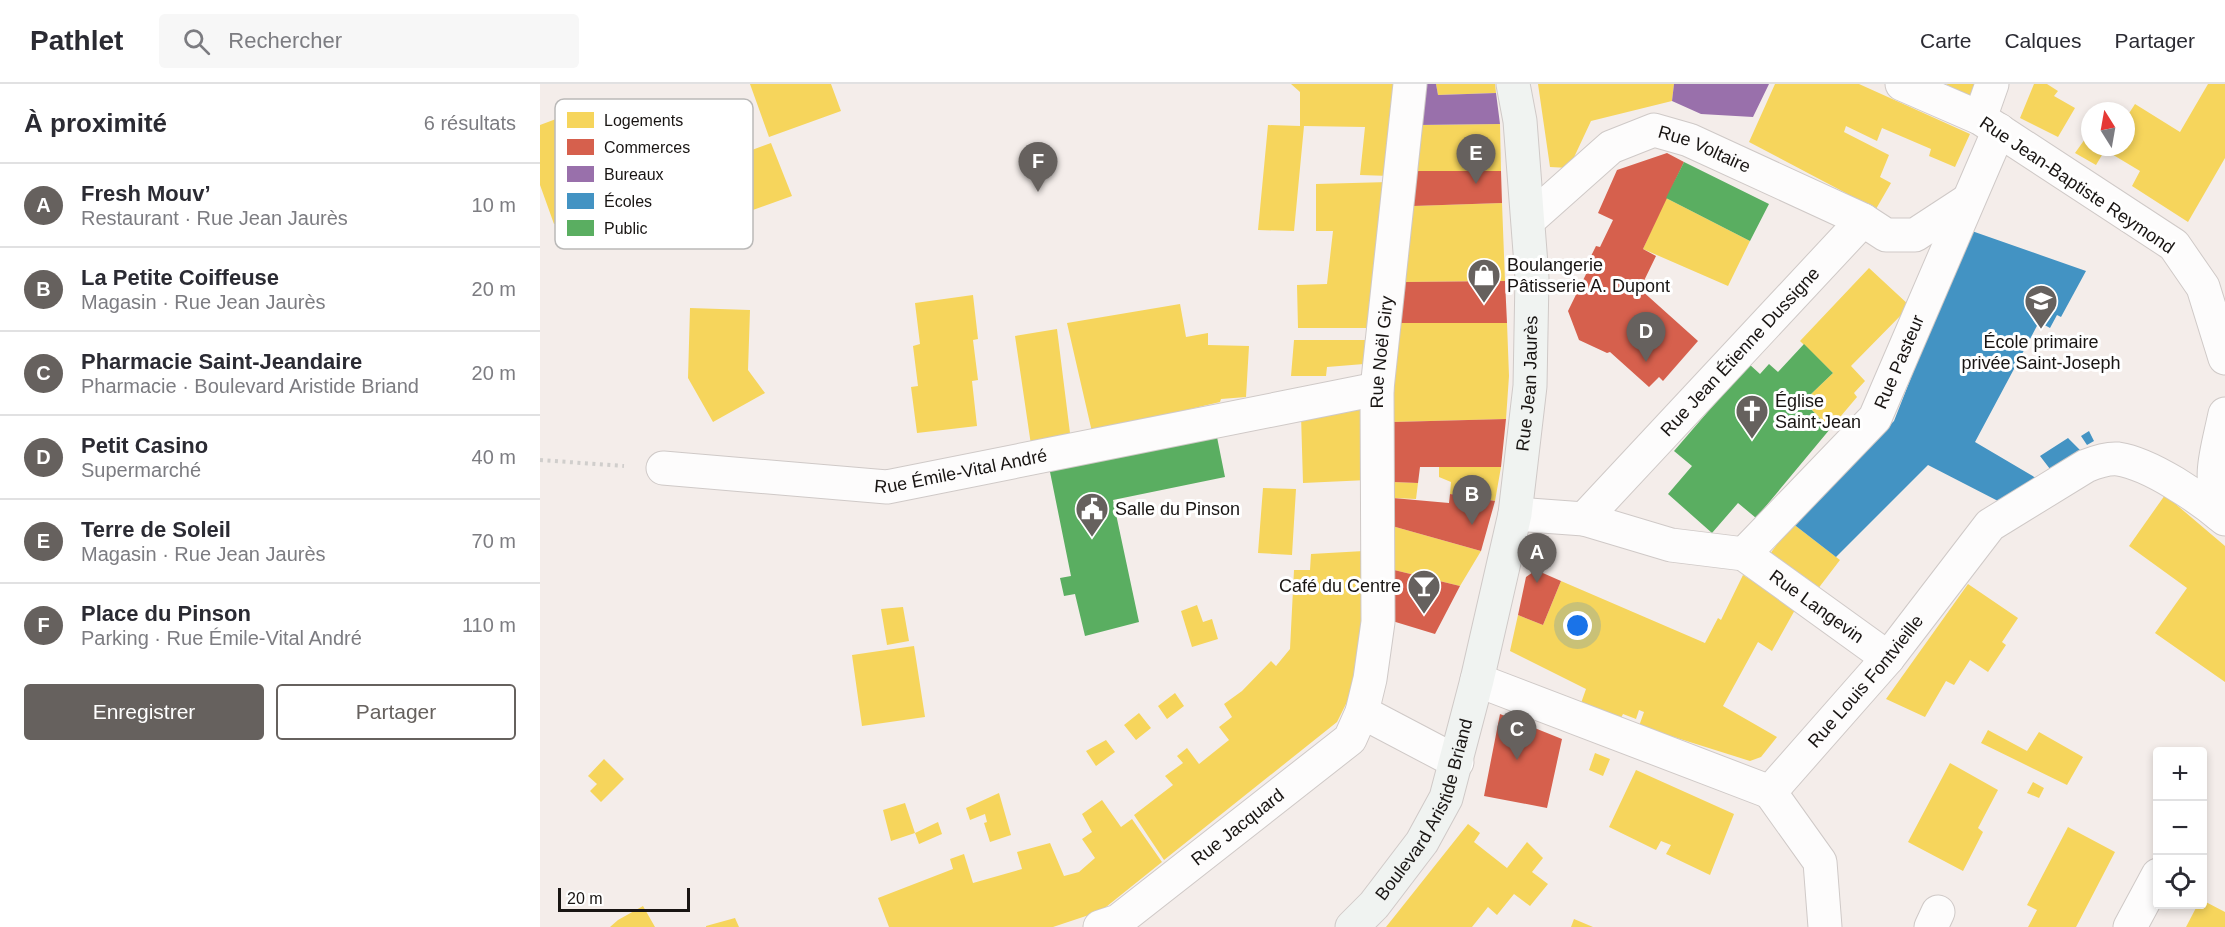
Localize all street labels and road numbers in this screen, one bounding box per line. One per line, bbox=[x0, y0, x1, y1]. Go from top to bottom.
street label: Rue Jean-Baptiste Reymond bbox=[1976, 112, 2178, 258]
street label: Rue Voltaire bbox=[1656, 122, 1754, 177]
street label: Rue Jean Étienne Dussigne bbox=[1657, 263, 1824, 440]
street label: Rue Noël Giry bbox=[1367, 295, 1397, 409]
street label: Rue Pasteur bbox=[1870, 312, 1928, 412]
street label: Rue Jean Jaurès bbox=[1512, 315, 1541, 452]
street label: Rue Émile-Vital André bbox=[873, 445, 1049, 497]
street label: Rue Langevin bbox=[1766, 566, 1868, 647]
street label: Rue Louis Fontvieille bbox=[1804, 611, 1927, 752]
street label: Boulevard Aristide Briand bbox=[1371, 716, 1476, 904]
street label: Rue Jacquard bbox=[1187, 785, 1288, 870]

